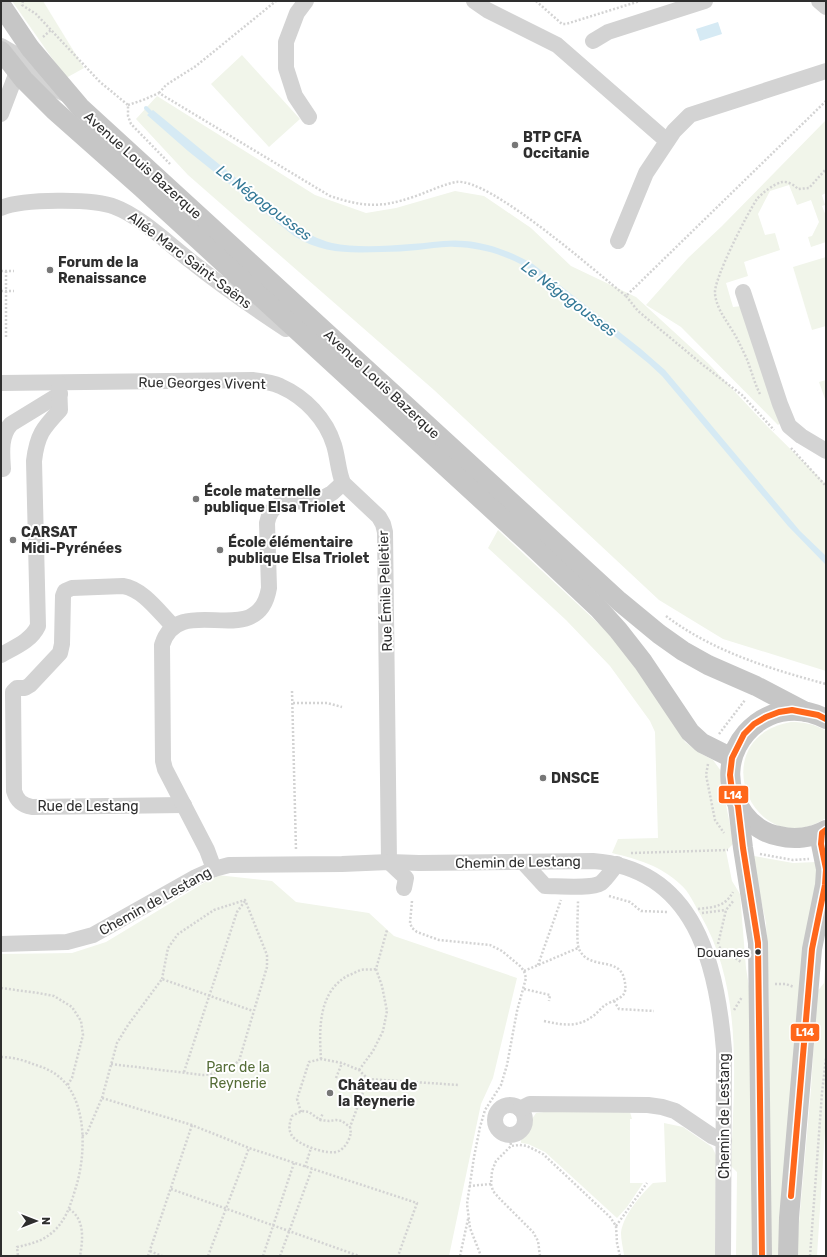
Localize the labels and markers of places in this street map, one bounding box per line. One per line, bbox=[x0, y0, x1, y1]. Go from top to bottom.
place label: BTP CFA Occitanie bbox=[523, 129, 590, 162]
marker: BTP CFA Occitanie bbox=[510, 140, 520, 150]
place label: Forum de la Renaissance bbox=[58, 254, 147, 287]
marker: Forum de la Renaissance bbox=[45, 265, 55, 275]
place label: École maternelle publique Elsa Triolet bbox=[204, 482, 346, 516]
marker: École maternelle publique Elsa Triolet bbox=[191, 494, 201, 504]
place label: CARSAT Midi-Pyrénées bbox=[21, 524, 122, 557]
place label: École élémentaire publique Elsa Triolet bbox=[228, 533, 370, 567]
marker: CARSAT Midi-Pyrénées bbox=[8, 535, 18, 545]
marker: École élémentaire publique Elsa Triolet bbox=[215, 545, 225, 555]
place label: DNSCE bbox=[551, 770, 599, 787]
marker: DNSCE bbox=[538, 773, 548, 783]
place label: Douanes bbox=[697, 945, 750, 960]
marker: Douanes bbox=[753, 947, 763, 957]
place label: Château de la Reynerie bbox=[338, 1077, 417, 1110]
marker: Château de la Reynerie bbox=[325, 1088, 335, 1098]

